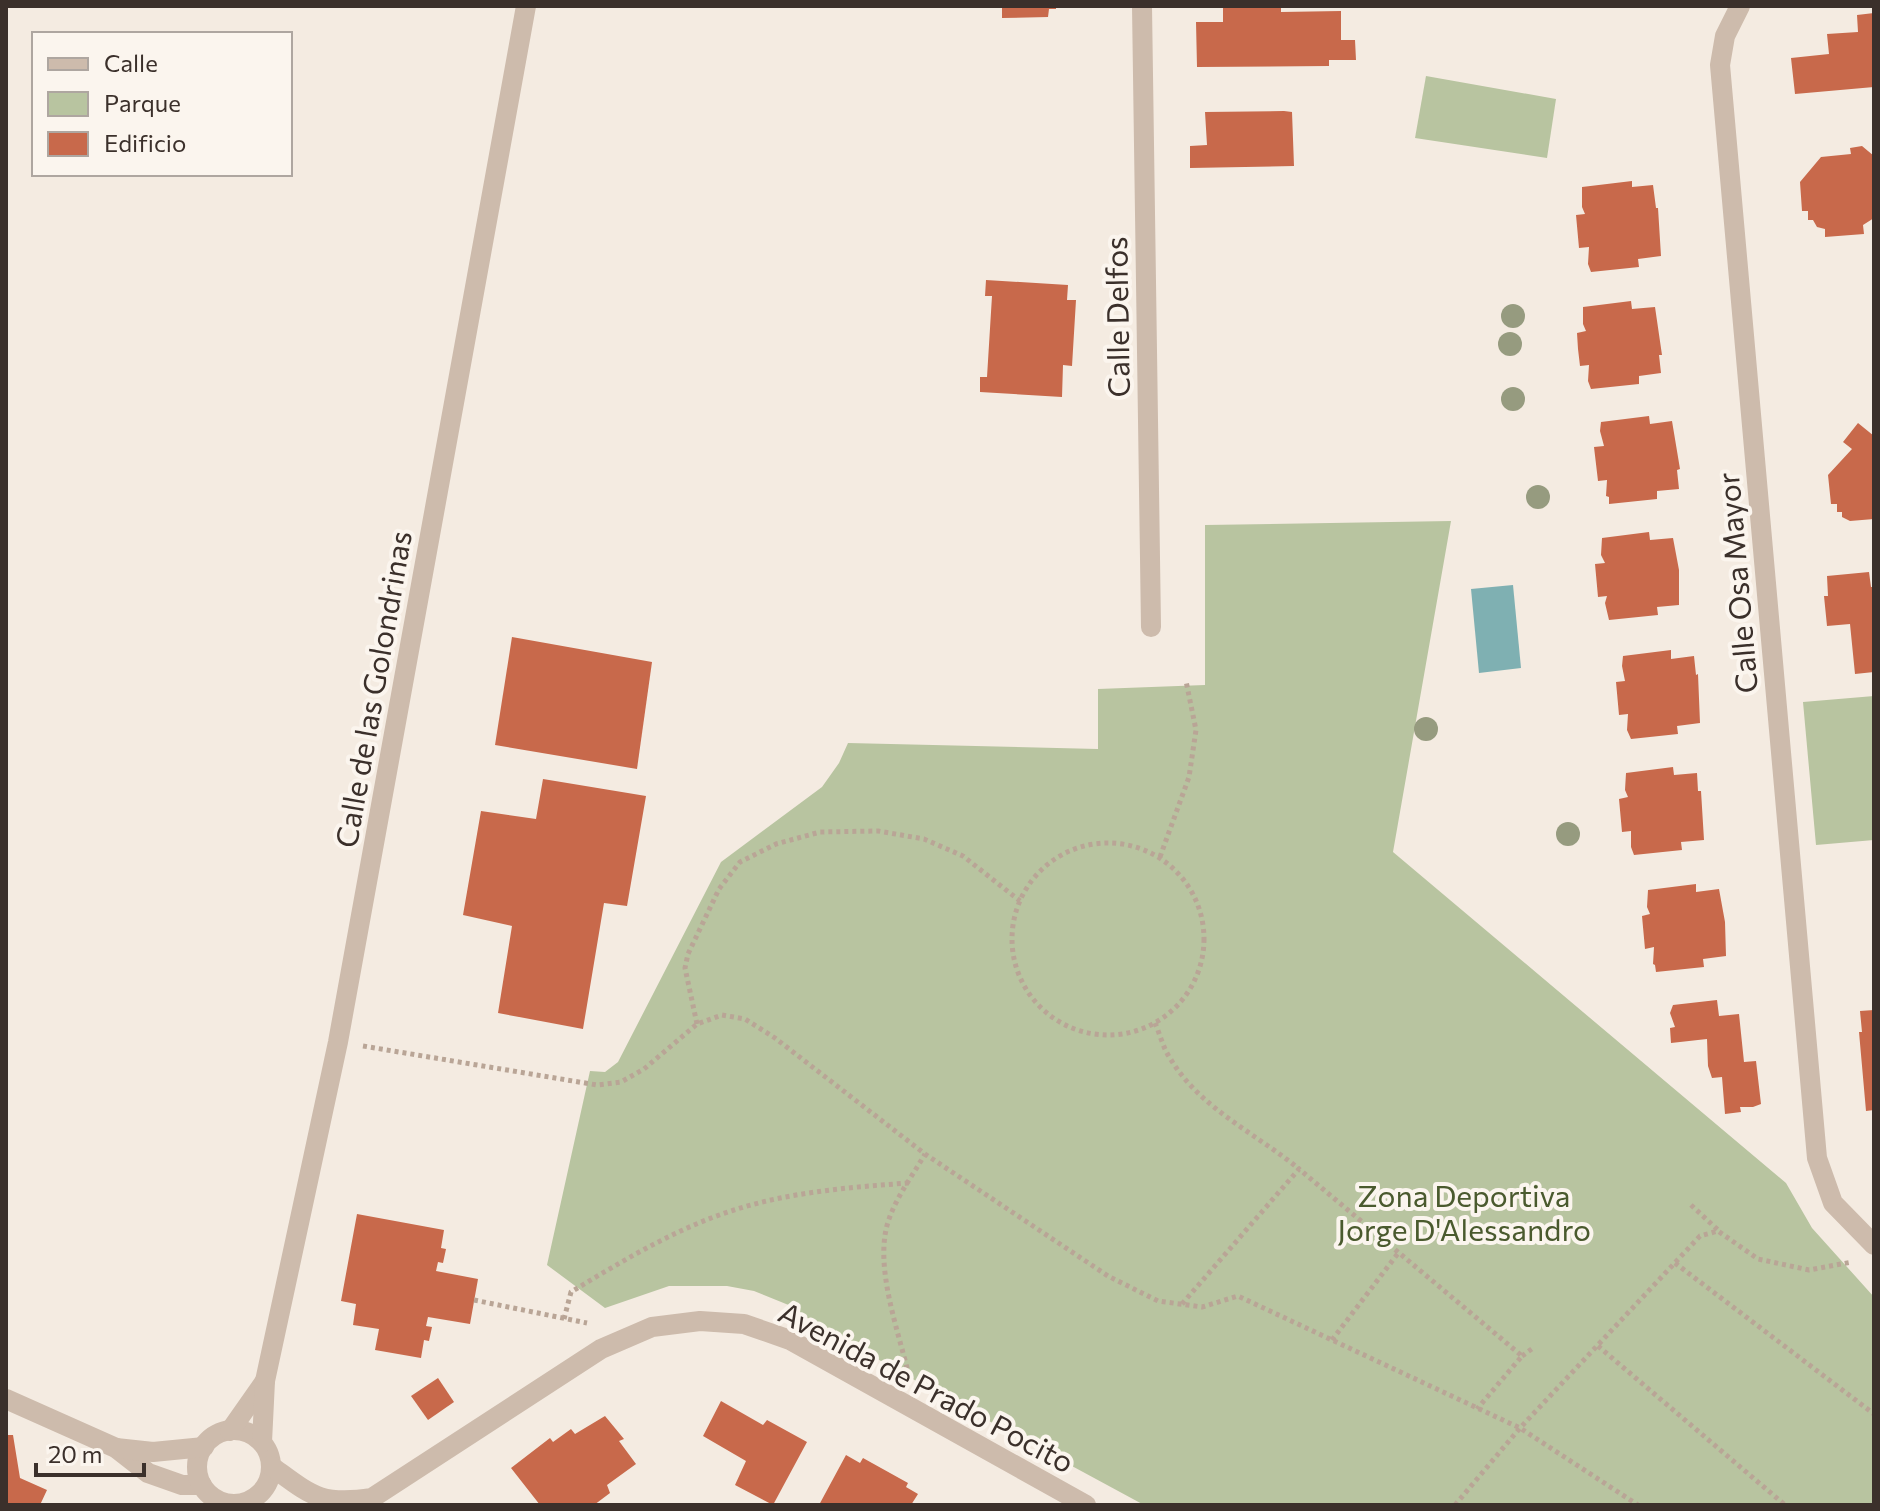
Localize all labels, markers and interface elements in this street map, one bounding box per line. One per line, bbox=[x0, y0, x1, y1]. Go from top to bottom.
legend bbox=[32, 32, 292, 176]
text: Calle bbox=[104, 48, 158, 77]
text: Parque bbox=[104, 88, 181, 117]
text: Edificio bbox=[104, 128, 186, 157]
street label: Calle Delfos bbox=[1096, 236, 1136, 398]
street label: Calle Osa Mayor bbox=[1708, 471, 1764, 695]
street label: Calle de las Golondrinas bbox=[326, 528, 418, 850]
park label: Zona Deportiva Jorge D'Alessandro bbox=[1337, 1176, 1591, 1247]
street label: Avenida de Prado Pocito bbox=[773, 1292, 1081, 1480]
scale bar bbox=[36, 1427, 144, 1477]
text: 20 m bbox=[48, 1439, 102, 1468]

